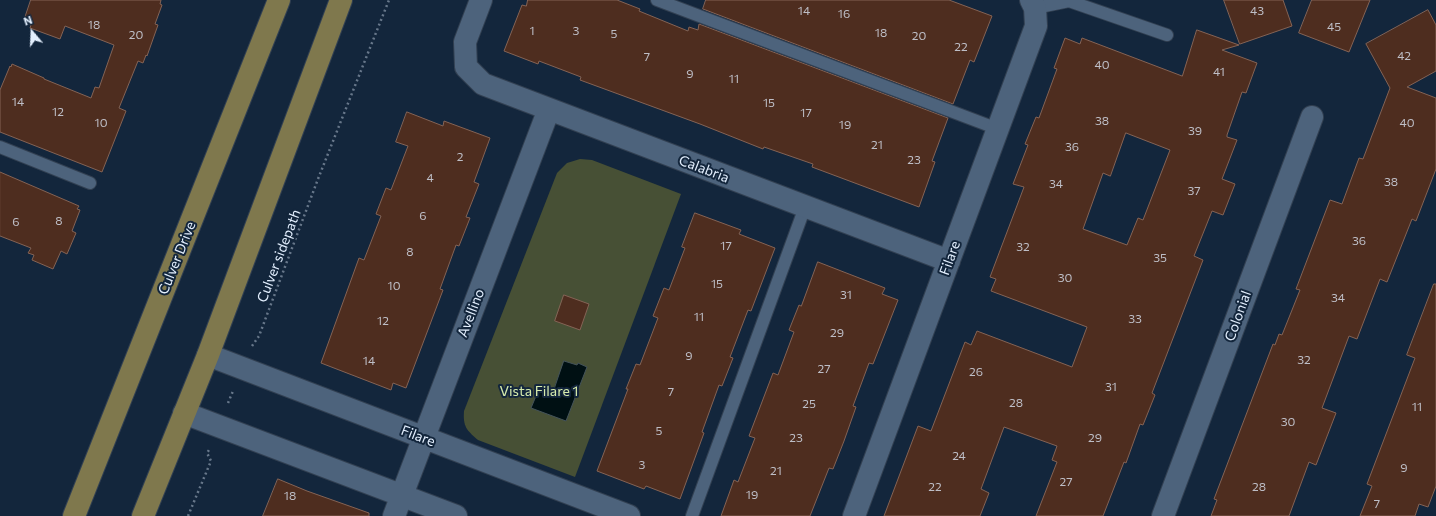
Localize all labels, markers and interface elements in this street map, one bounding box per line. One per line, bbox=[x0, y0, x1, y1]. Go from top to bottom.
house number: 14 bbox=[798, 4, 810, 18]
house number: 43 bbox=[1250, 4, 1264, 18]
house number: 16 bbox=[838, 7, 850, 21]
north arrow bbox=[12, 12, 52, 52]
text: N bbox=[22, 13, 34, 28]
house number: 18 bbox=[88, 18, 100, 32]
house number: 45 bbox=[1327, 20, 1341, 34]
house number: 1 bbox=[529, 24, 535, 38]
house number: 3 bbox=[573, 24, 579, 38]
house number: 18 bbox=[875, 26, 887, 40]
house number: 5 bbox=[611, 27, 617, 41]
house number: 20 bbox=[129, 28, 143, 42]
house number: 20 bbox=[912, 29, 926, 43]
house number: 22 bbox=[954, 40, 968, 54]
house number: 42 bbox=[1397, 49, 1411, 63]
house number: 7 bbox=[644, 50, 650, 64]
house number: 40 bbox=[1094, 58, 1110, 72]
house number: 41 bbox=[1213, 65, 1225, 79]
house number: 9 bbox=[686, 67, 694, 81]
house number: 11 bbox=[729, 72, 739, 86]
house number: 14 bbox=[12, 95, 24, 109]
house number: 15 bbox=[763, 96, 775, 110]
house number: 12 bbox=[52, 105, 64, 119]
house number: 17 bbox=[800, 106, 812, 120]
house number: 38 bbox=[1095, 114, 1109, 128]
house number: 10 bbox=[95, 116, 107, 130]
house number: 40 bbox=[1399, 116, 1415, 130]
house number: 19 bbox=[839, 118, 851, 132]
house number: 39 bbox=[1188, 124, 1202, 138]
house number: 21 bbox=[871, 138, 883, 152]
house number: 36 bbox=[1065, 140, 1079, 154]
house number: 2 bbox=[457, 150, 463, 164]
street label: Calabria bbox=[676, 152, 732, 186]
house number: 23 bbox=[907, 153, 921, 167]
house number: 4 bbox=[426, 171, 434, 185]
house number: 38 bbox=[1384, 175, 1398, 189]
house number: 34 bbox=[1049, 177, 1063, 191]
house number: 37 bbox=[1187, 184, 1201, 198]
street label: Culver sidepath bbox=[254, 207, 304, 305]
house number: 6 bbox=[419, 209, 427, 223]
house number: 8 bbox=[55, 214, 63, 228]
house number: 6 bbox=[12, 215, 20, 229]
street label: Culver Drive bbox=[155, 219, 199, 297]
house number: 36 bbox=[1352, 234, 1366, 248]
house number: 17 bbox=[720, 239, 732, 253]
street label: Filare bbox=[936, 239, 964, 277]
house number: 32 bbox=[1016, 240, 1030, 254]
house number: 8 bbox=[406, 245, 414, 259]
house number: 35 bbox=[1153, 251, 1167, 265]
house number: 30 bbox=[1058, 271, 1072, 285]
house number: 15 bbox=[711, 277, 723, 291]
house number: 10 bbox=[388, 279, 400, 293]
street label: Avellino bbox=[454, 286, 488, 340]
house number: 31 bbox=[840, 288, 852, 302]
street label: Colonial bbox=[1221, 289, 1255, 343]
house number: 34 bbox=[1331, 291, 1345, 305]
house number: 11 bbox=[694, 310, 704, 324]
house number: 33 bbox=[1128, 312, 1142, 326]
house number: 12 bbox=[377, 314, 389, 328]
house number: 29 bbox=[830, 326, 844, 340]
house number: 9 bbox=[685, 349, 693, 363]
house number: 32 bbox=[1297, 353, 1311, 367]
house number: 14 bbox=[363, 354, 375, 368]
house number: 27 bbox=[818, 362, 830, 376]
house number: 26 bbox=[969, 365, 983, 379]
house number: 31 bbox=[1105, 380, 1117, 394]
park label: Vista Filare 1 bbox=[499, 383, 579, 399]
house number: 7 bbox=[668, 385, 674, 399]
house number: 28 bbox=[1009, 396, 1023, 410]
house number: 25 bbox=[802, 397, 816, 411]
house number: 11 bbox=[1412, 400, 1422, 414]
house number: 30 bbox=[1281, 415, 1295, 429]
street label: Filare bbox=[399, 422, 437, 450]
house number: 5 bbox=[656, 424, 662, 438]
house number: 23 bbox=[789, 431, 803, 445]
house number: 29 bbox=[1088, 431, 1102, 445]
house number: 24 bbox=[952, 449, 966, 463]
house number: 3 bbox=[639, 458, 645, 472]
house number: 9 bbox=[1400, 461, 1408, 475]
house number: 21 bbox=[770, 464, 782, 478]
house number: 27 bbox=[1060, 475, 1072, 489]
house number: 22 bbox=[928, 480, 942, 494]
house number: 28 bbox=[1252, 480, 1266, 494]
house number: 19 bbox=[746, 488, 758, 502]
house number: 18 bbox=[284, 489, 296, 503]
house number: 7 bbox=[1374, 497, 1380, 511]

